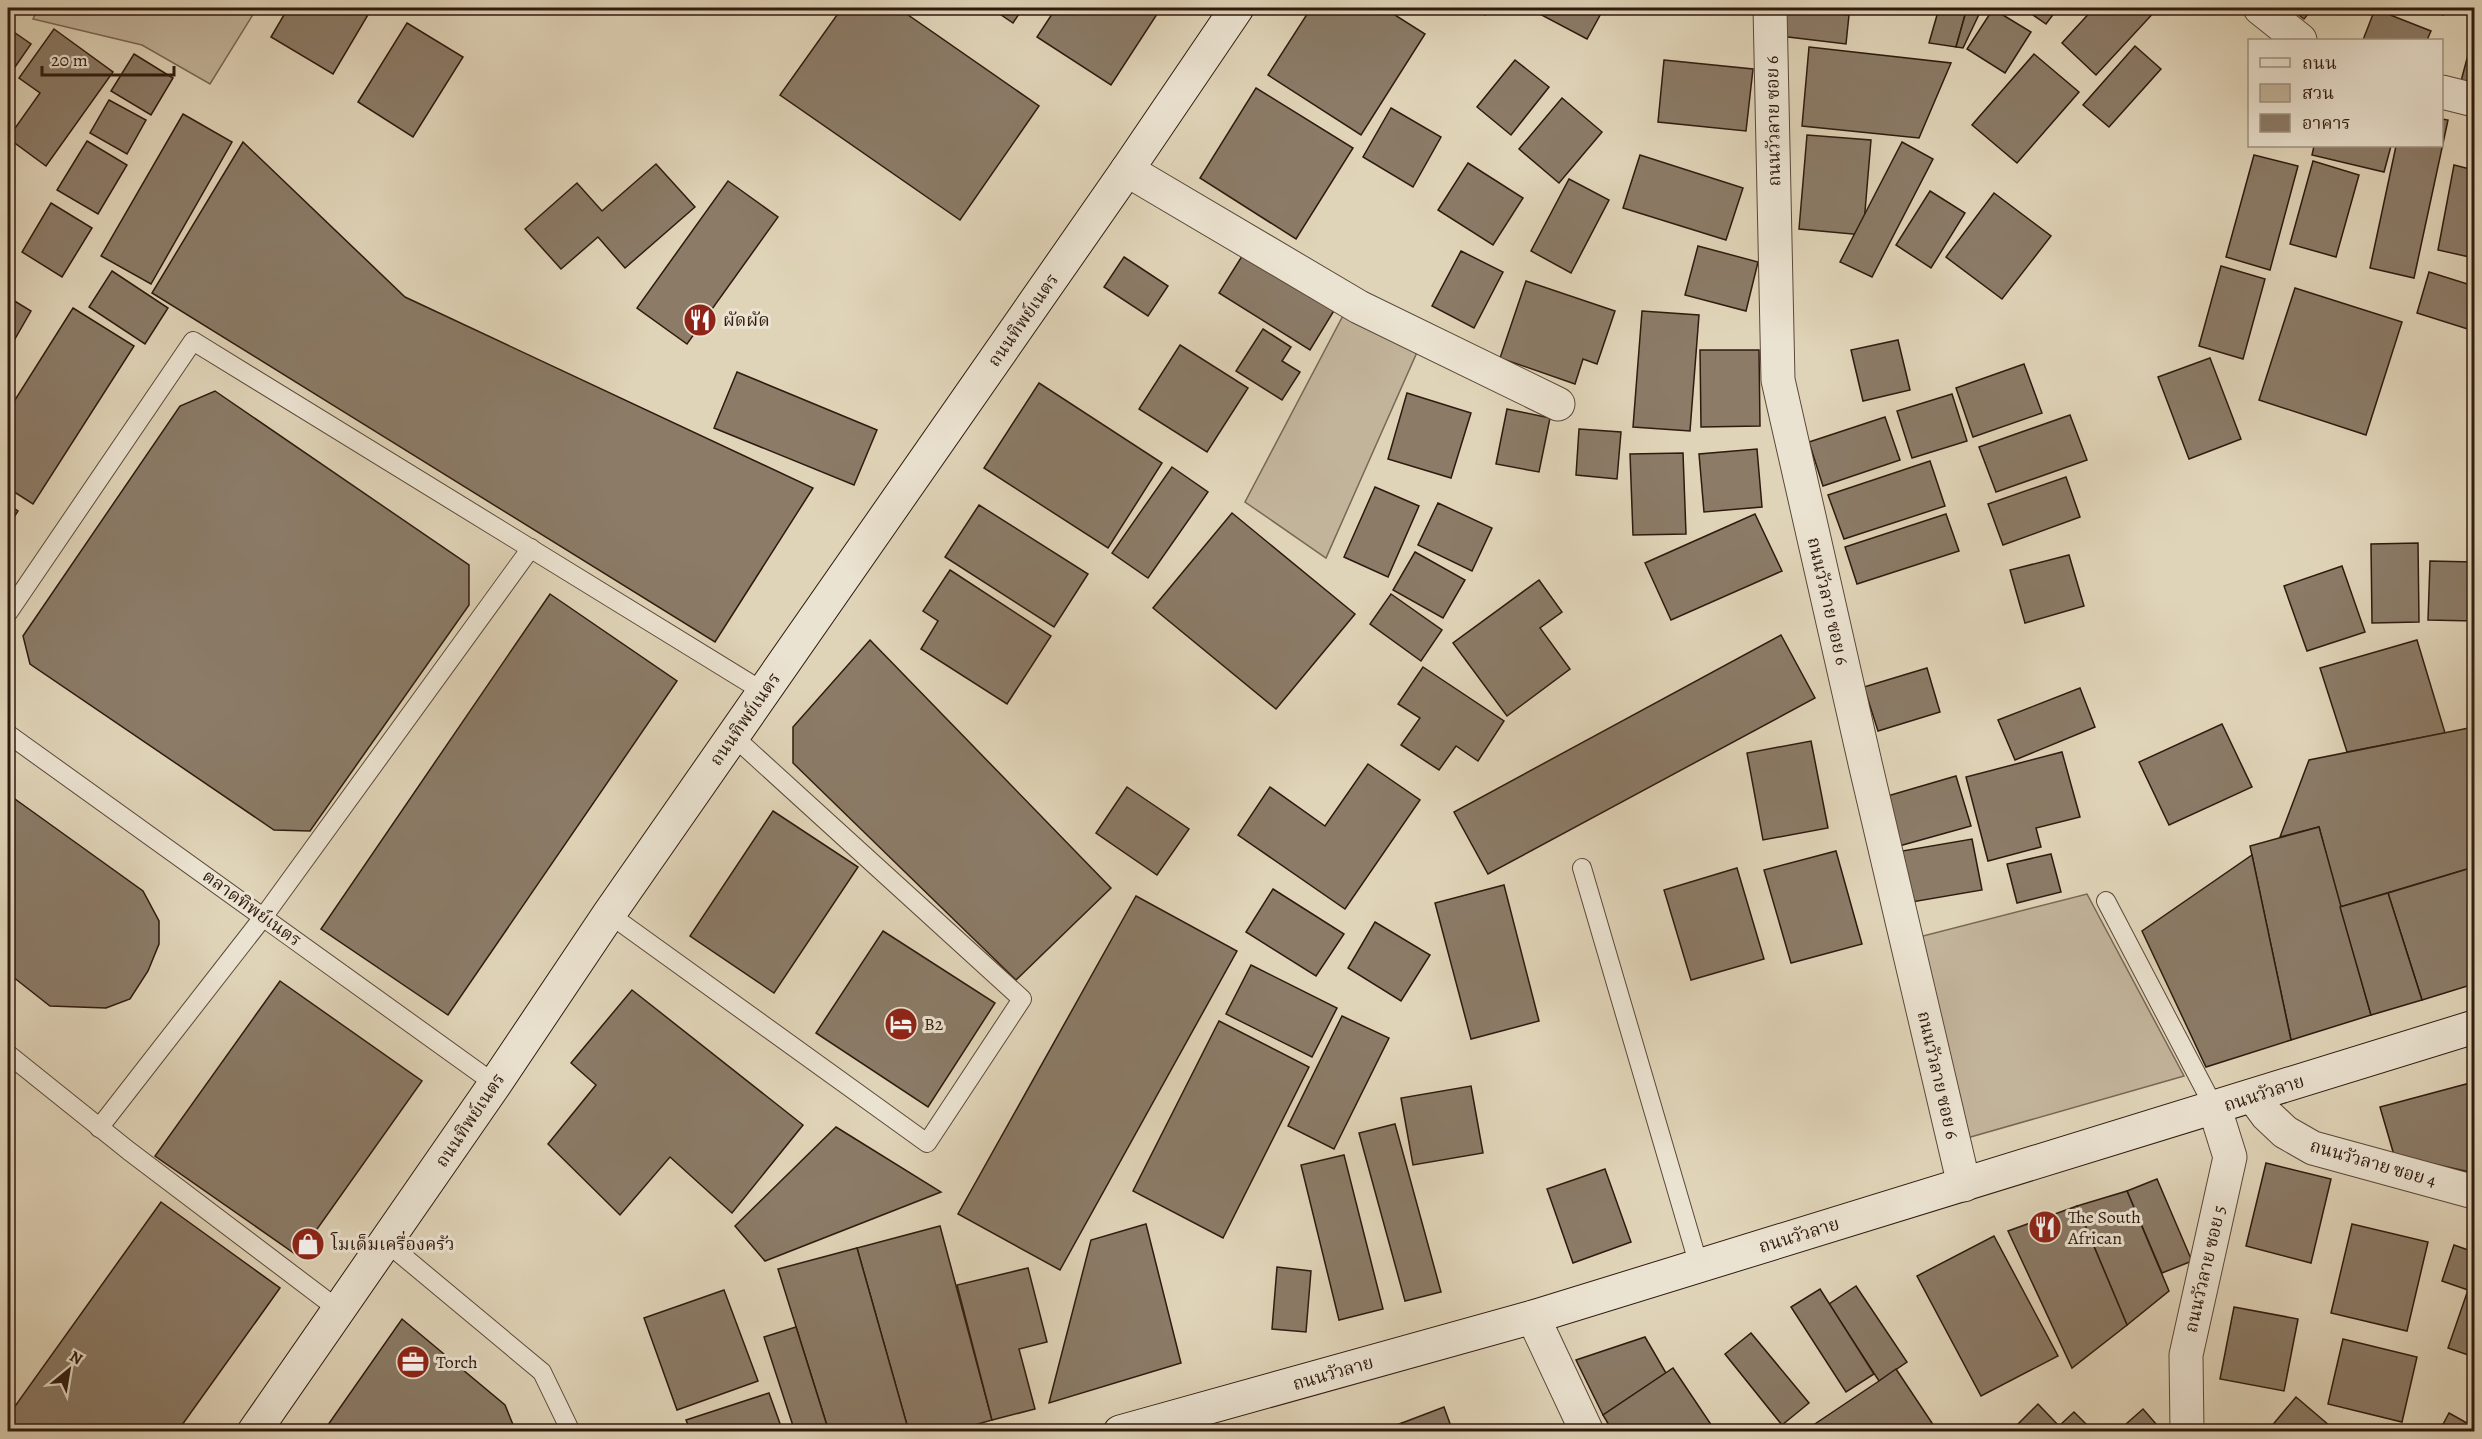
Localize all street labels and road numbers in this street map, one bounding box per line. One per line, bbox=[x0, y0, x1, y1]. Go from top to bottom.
street label: ถนนวัวลาย ซอย 6 bbox=[1760, 55, 1786, 187]
street label: ถนนทิพย์เนตร bbox=[982, 269, 1064, 371]
street label: ถนนวัวลาย ซอย 6 bbox=[1802, 535, 1854, 667]
street label: ถนนทิพย์เนตร bbox=[704, 668, 786, 770]
street label: ตลาดทิพย์เนตร bbox=[198, 864, 306, 952]
street label: ถนนวัวลาย ซอย 6 bbox=[1912, 1009, 1964, 1141]
street label: ถนนทิพย์เนตร bbox=[430, 1068, 510, 1172]
street label: ถนนวัวลาย bbox=[2221, 1069, 2307, 1117]
street label: ถนนวัวลาย ซอย 4 bbox=[2307, 1133, 2439, 1193]
street label: ถนนวัวลาย ซอย 5 bbox=[2179, 1203, 2231, 1335]
street label: ถนนวัวลาย bbox=[1756, 1211, 1842, 1259]
street label: ถนนวัวลาย bbox=[1290, 1350, 1376, 1396]

